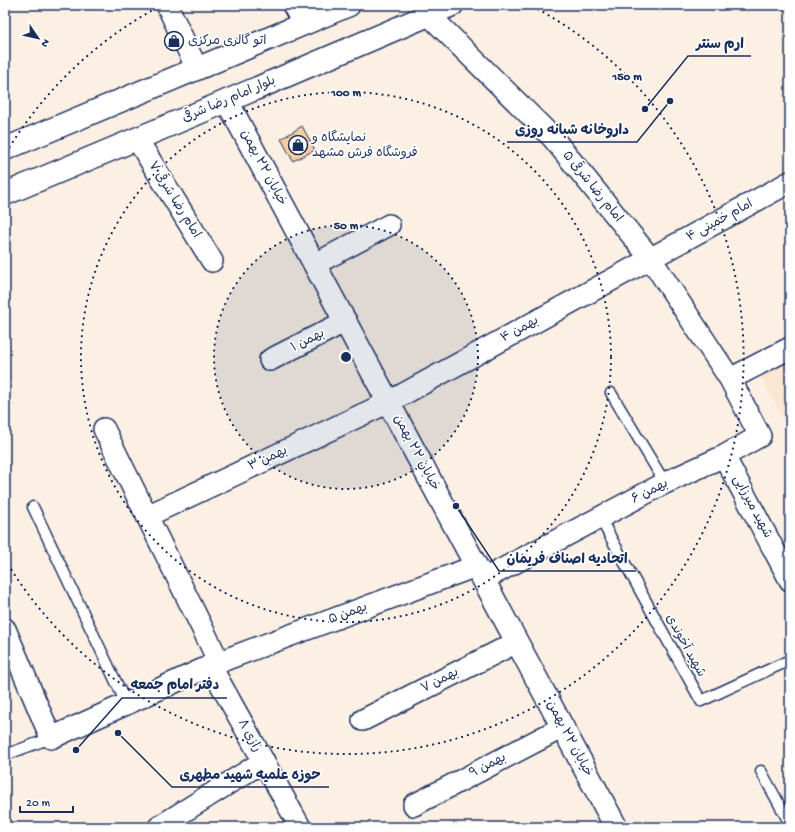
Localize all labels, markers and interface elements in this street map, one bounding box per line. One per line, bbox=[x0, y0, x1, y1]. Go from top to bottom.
north arrow bbox=[18, 18, 58, 58]
shop icon: اتو گالری مرکزی bbox=[163, 30, 185, 52]
callout: ارم سنتر bbox=[688, 30, 751, 56]
place label: اتو گالری مرکزی bbox=[188, 32, 266, 49]
text: N bbox=[38, 36, 52, 49]
text: ارم سنتر bbox=[694, 37, 744, 54]
street label: بلوار امام رضا شرقی bbox=[179, 71, 278, 127]
text: 150 m bbox=[611, 71, 642, 85]
text: 100 m bbox=[330, 87, 361, 101]
callout: داروخانه شبانه روزی bbox=[507, 116, 637, 142]
text: داروخانه شبانه روزی bbox=[515, 123, 629, 140]
street label: خیابان ۲۲ بهمن bbox=[237, 127, 289, 209]
place label: نمایشگاه و فروشگاه فرش مشهد bbox=[311, 129, 418, 161]
shop icon: نمایشگاه و فروشگاه فرش مشهد bbox=[287, 134, 309, 156]
street label: امام رضا شرقی ۵ bbox=[558, 147, 628, 226]
street label: امام رضا شرقی ۷ bbox=[144, 157, 206, 242]
street label: امام خمینی ۴ bbox=[684, 197, 756, 246]
text: 50 m bbox=[334, 220, 359, 234]
street label: بهمن ۴ bbox=[498, 314, 542, 346]
street label: بهمن ۱ bbox=[289, 326, 327, 356]
centre of rings bbox=[339, 350, 353, 364]
street label: خیابان ۲۲ بهمن bbox=[390, 412, 442, 494]
street label: بهمن ۳ bbox=[246, 443, 290, 475]
street label: شهید میرزایی bbox=[729, 473, 775, 541]
street label: بهمن ۶ bbox=[629, 476, 671, 508]
callout: اتحادیه اصناف فریمان bbox=[499, 545, 636, 571]
text: اتحادیه اصناف فریمان bbox=[506, 550, 628, 569]
street label: بهمن ۵ bbox=[327, 600, 369, 628]
street label: شهید آخوندی bbox=[662, 612, 709, 680]
street label: بهمن ۷ bbox=[419, 665, 461, 697]
callout: دفتر امام جمعه bbox=[122, 672, 227, 698]
text: دفتر امام جمعه bbox=[131, 676, 219, 695]
street label: خیابان ۲۲ بهمن bbox=[543, 698, 595, 780]
street label: رازی ۸ bbox=[234, 717, 264, 755]
street label: بهمن ۹ bbox=[467, 750, 509, 782]
callout: حوزه علمیه شهید مطهری bbox=[172, 761, 329, 787]
text: حوزه علمیه شهید مطهری bbox=[179, 768, 321, 785]
scale bar bbox=[20, 788, 73, 814]
text: 20 m bbox=[26, 797, 51, 811]

